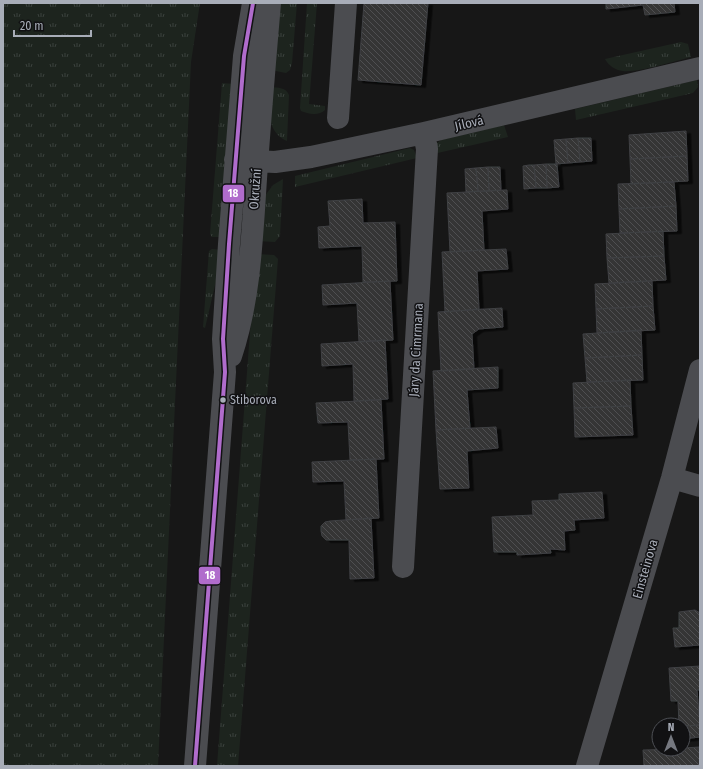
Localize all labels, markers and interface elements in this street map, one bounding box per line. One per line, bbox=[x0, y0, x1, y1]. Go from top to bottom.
scale bar bbox=[14, 12, 91, 38]
text: 20 m bbox=[20, 19, 44, 33]
street label: Jílová bbox=[453, 112, 485, 134]
street label: Okružní bbox=[246, 168, 264, 210]
line badge: 18 bbox=[222, 184, 245, 203]
text: 18 bbox=[228, 187, 238, 200]
street label: Járy da Cimrmana bbox=[406, 303, 426, 397]
place label: Stiborova bbox=[230, 393, 277, 407]
marker: Stiborova bbox=[218, 395, 228, 405]
street label: Einsteinova bbox=[629, 538, 661, 600]
line badge: 18 bbox=[198, 566, 221, 585]
text: 18 bbox=[205, 569, 215, 582]
north arrow bbox=[651, 717, 691, 757]
text: N bbox=[668, 721, 674, 734]

